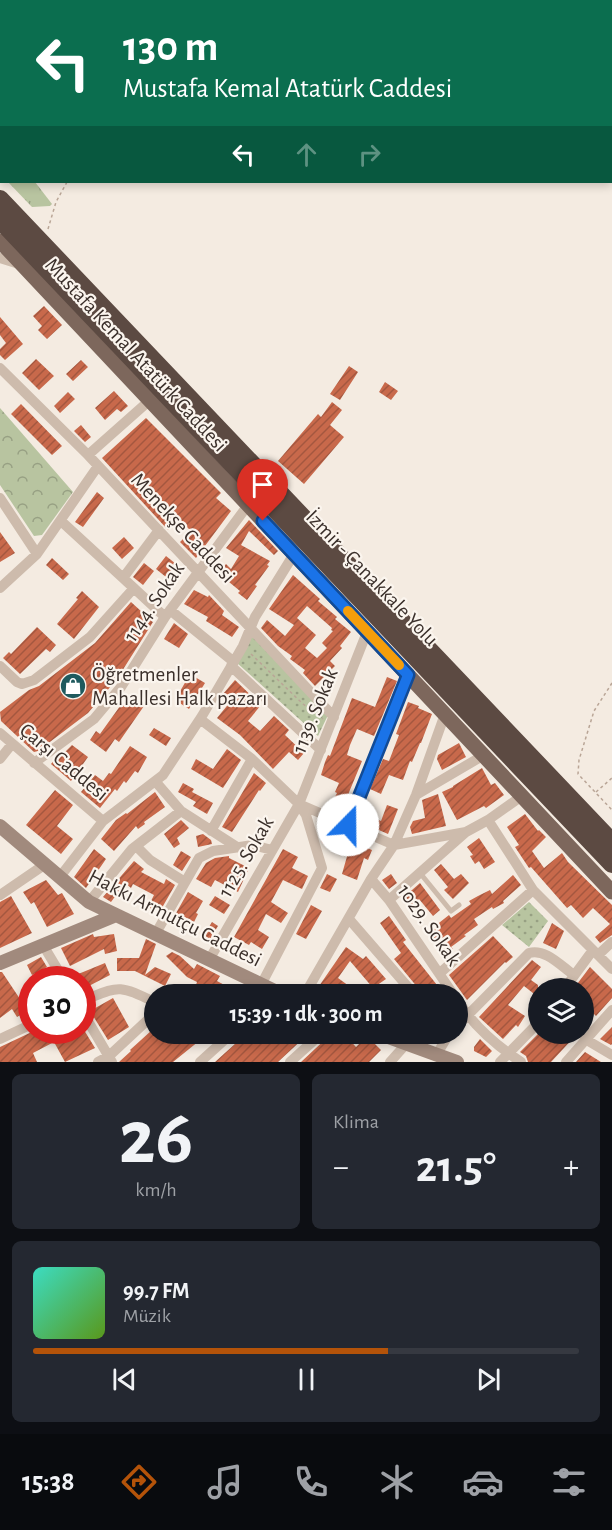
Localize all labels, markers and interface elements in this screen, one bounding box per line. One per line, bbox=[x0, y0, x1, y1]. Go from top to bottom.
icon: left bbox=[24, 24, 102, 102]
text: 130 m bbox=[123, 26, 218, 68]
text: Mustafa Kemal Atatürk Caddesi bbox=[123, 75, 452, 102]
icon: left bbox=[227, 138, 260, 171]
icon: ahead bbox=[290, 138, 323, 171]
icon: right bbox=[353, 138, 386, 171]
street label: Mustafa Kemal Atatürk Caddesi bbox=[41, 254, 231, 456]
pin bbox=[237, 459, 288, 521]
icon: arrive bbox=[246, 468, 279, 501]
street label: Menekşe Caddesi bbox=[127, 469, 239, 587]
street label: İzmir - Çanakkale Yolu bbox=[302, 505, 443, 650]
street label: 1144. Sokak bbox=[120, 558, 188, 646]
place label: Öğretmenler Mahallesi Halk pazarı bbox=[92, 663, 267, 709]
street label: 1139. Sokak bbox=[289, 665, 342, 756]
shop icon: Öğretmenler Mahallesi Halk pazarı bbox=[58, 671, 88, 701]
street label: Çarşı Caddesi bbox=[16, 719, 112, 805]
position arrow bbox=[316, 793, 380, 857]
street label: 1125. Sokak bbox=[215, 813, 278, 901]
street label: Hakkı Armutçu Caddesi bbox=[85, 865, 265, 971]
street label: 1029. Sokak bbox=[393, 880, 465, 970]
speed limit sign: 30 bbox=[18, 966, 96, 1044]
map controls bbox=[528, 978, 594, 1044]
button: layers bbox=[528, 978, 594, 1044]
text: 15:39 · 1 dk · 300 m bbox=[229, 1003, 383, 1025]
text: 26 bbox=[119, 1100, 193, 1178]
text: Klima bbox=[333, 1112, 379, 1132]
text: 21.5° bbox=[416, 1145, 496, 1190]
text: − bbox=[333, 1151, 349, 1184]
text: + bbox=[563, 1151, 579, 1184]
text: km/h bbox=[135, 1180, 177, 1200]
text: 99.7 FM bbox=[123, 1280, 189, 1302]
text: Müzik bbox=[123, 1306, 171, 1326]
icon: previous bbox=[108, 1363, 141, 1396]
icon: pause bbox=[290, 1363, 323, 1396]
icon: next bbox=[472, 1363, 505, 1396]
icon: directions bbox=[118, 1461, 160, 1503]
icon: music bbox=[204, 1461, 246, 1503]
icon: phone bbox=[290, 1461, 332, 1503]
icon: climate bbox=[376, 1461, 418, 1503]
icon: car bbox=[462, 1461, 504, 1503]
icon: filters bbox=[548, 1461, 590, 1503]
text: 15:38 bbox=[22, 1468, 74, 1495]

